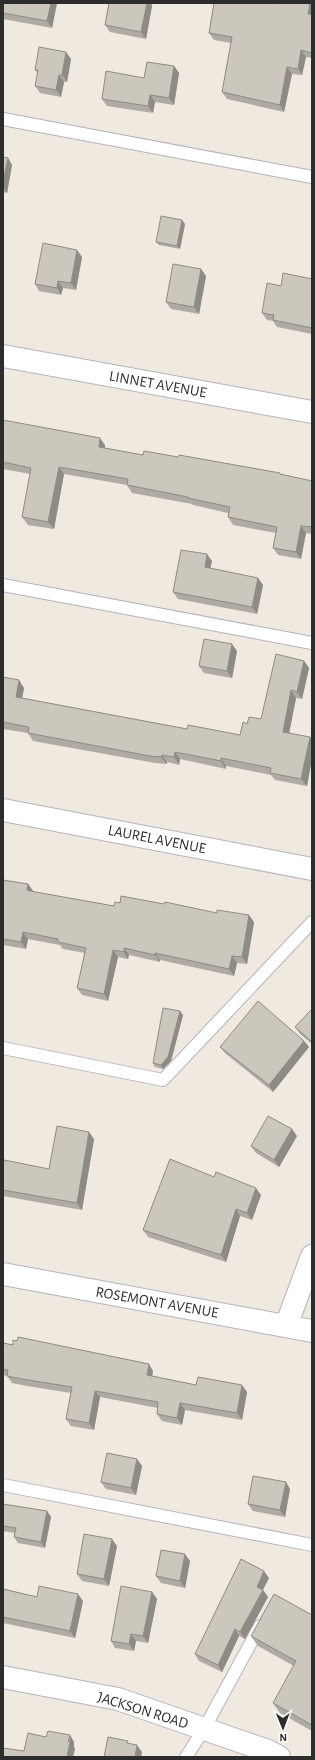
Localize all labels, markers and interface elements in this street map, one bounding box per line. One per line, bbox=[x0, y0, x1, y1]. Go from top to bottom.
street label: LINNET AVENUE bbox=[108, 369, 208, 400]
street label: LAUREL AVENUE bbox=[107, 823, 207, 856]
street label: ROSEMONT AVENUE bbox=[94, 1284, 219, 1321]
street label: JACKSON ROAD bbox=[96, 1690, 190, 1732]
north arrow bbox=[263, 1708, 303, 1748]
text: N bbox=[279, 1732, 287, 1743]

